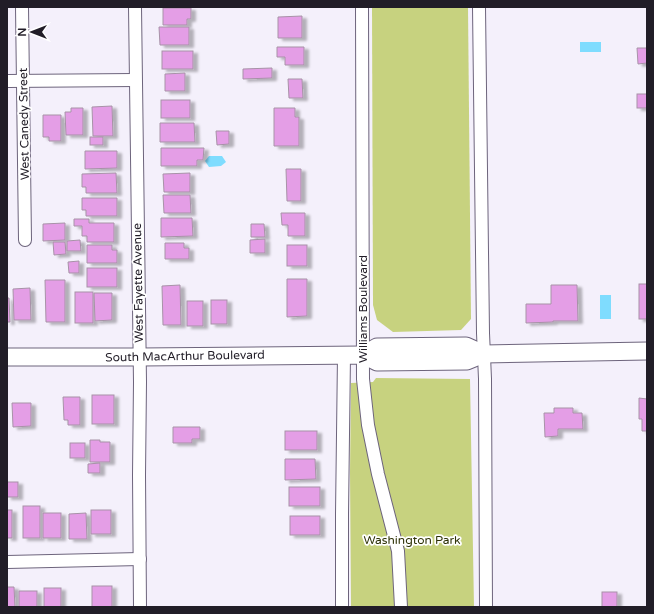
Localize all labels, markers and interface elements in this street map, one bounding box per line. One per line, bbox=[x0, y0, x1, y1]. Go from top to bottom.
north arrow bbox=[12, 12, 52, 52]
text: N bbox=[16, 28, 29, 36]
street label: West Canedy Street bbox=[16, 67, 32, 180]
street label: West Fayette Avenue bbox=[130, 223, 146, 343]
street label: Williams Boulevard bbox=[356, 255, 370, 363]
street label: South MacArthur Boulevard bbox=[105, 348, 265, 364]
park label: Washington Park bbox=[363, 533, 461, 547]

